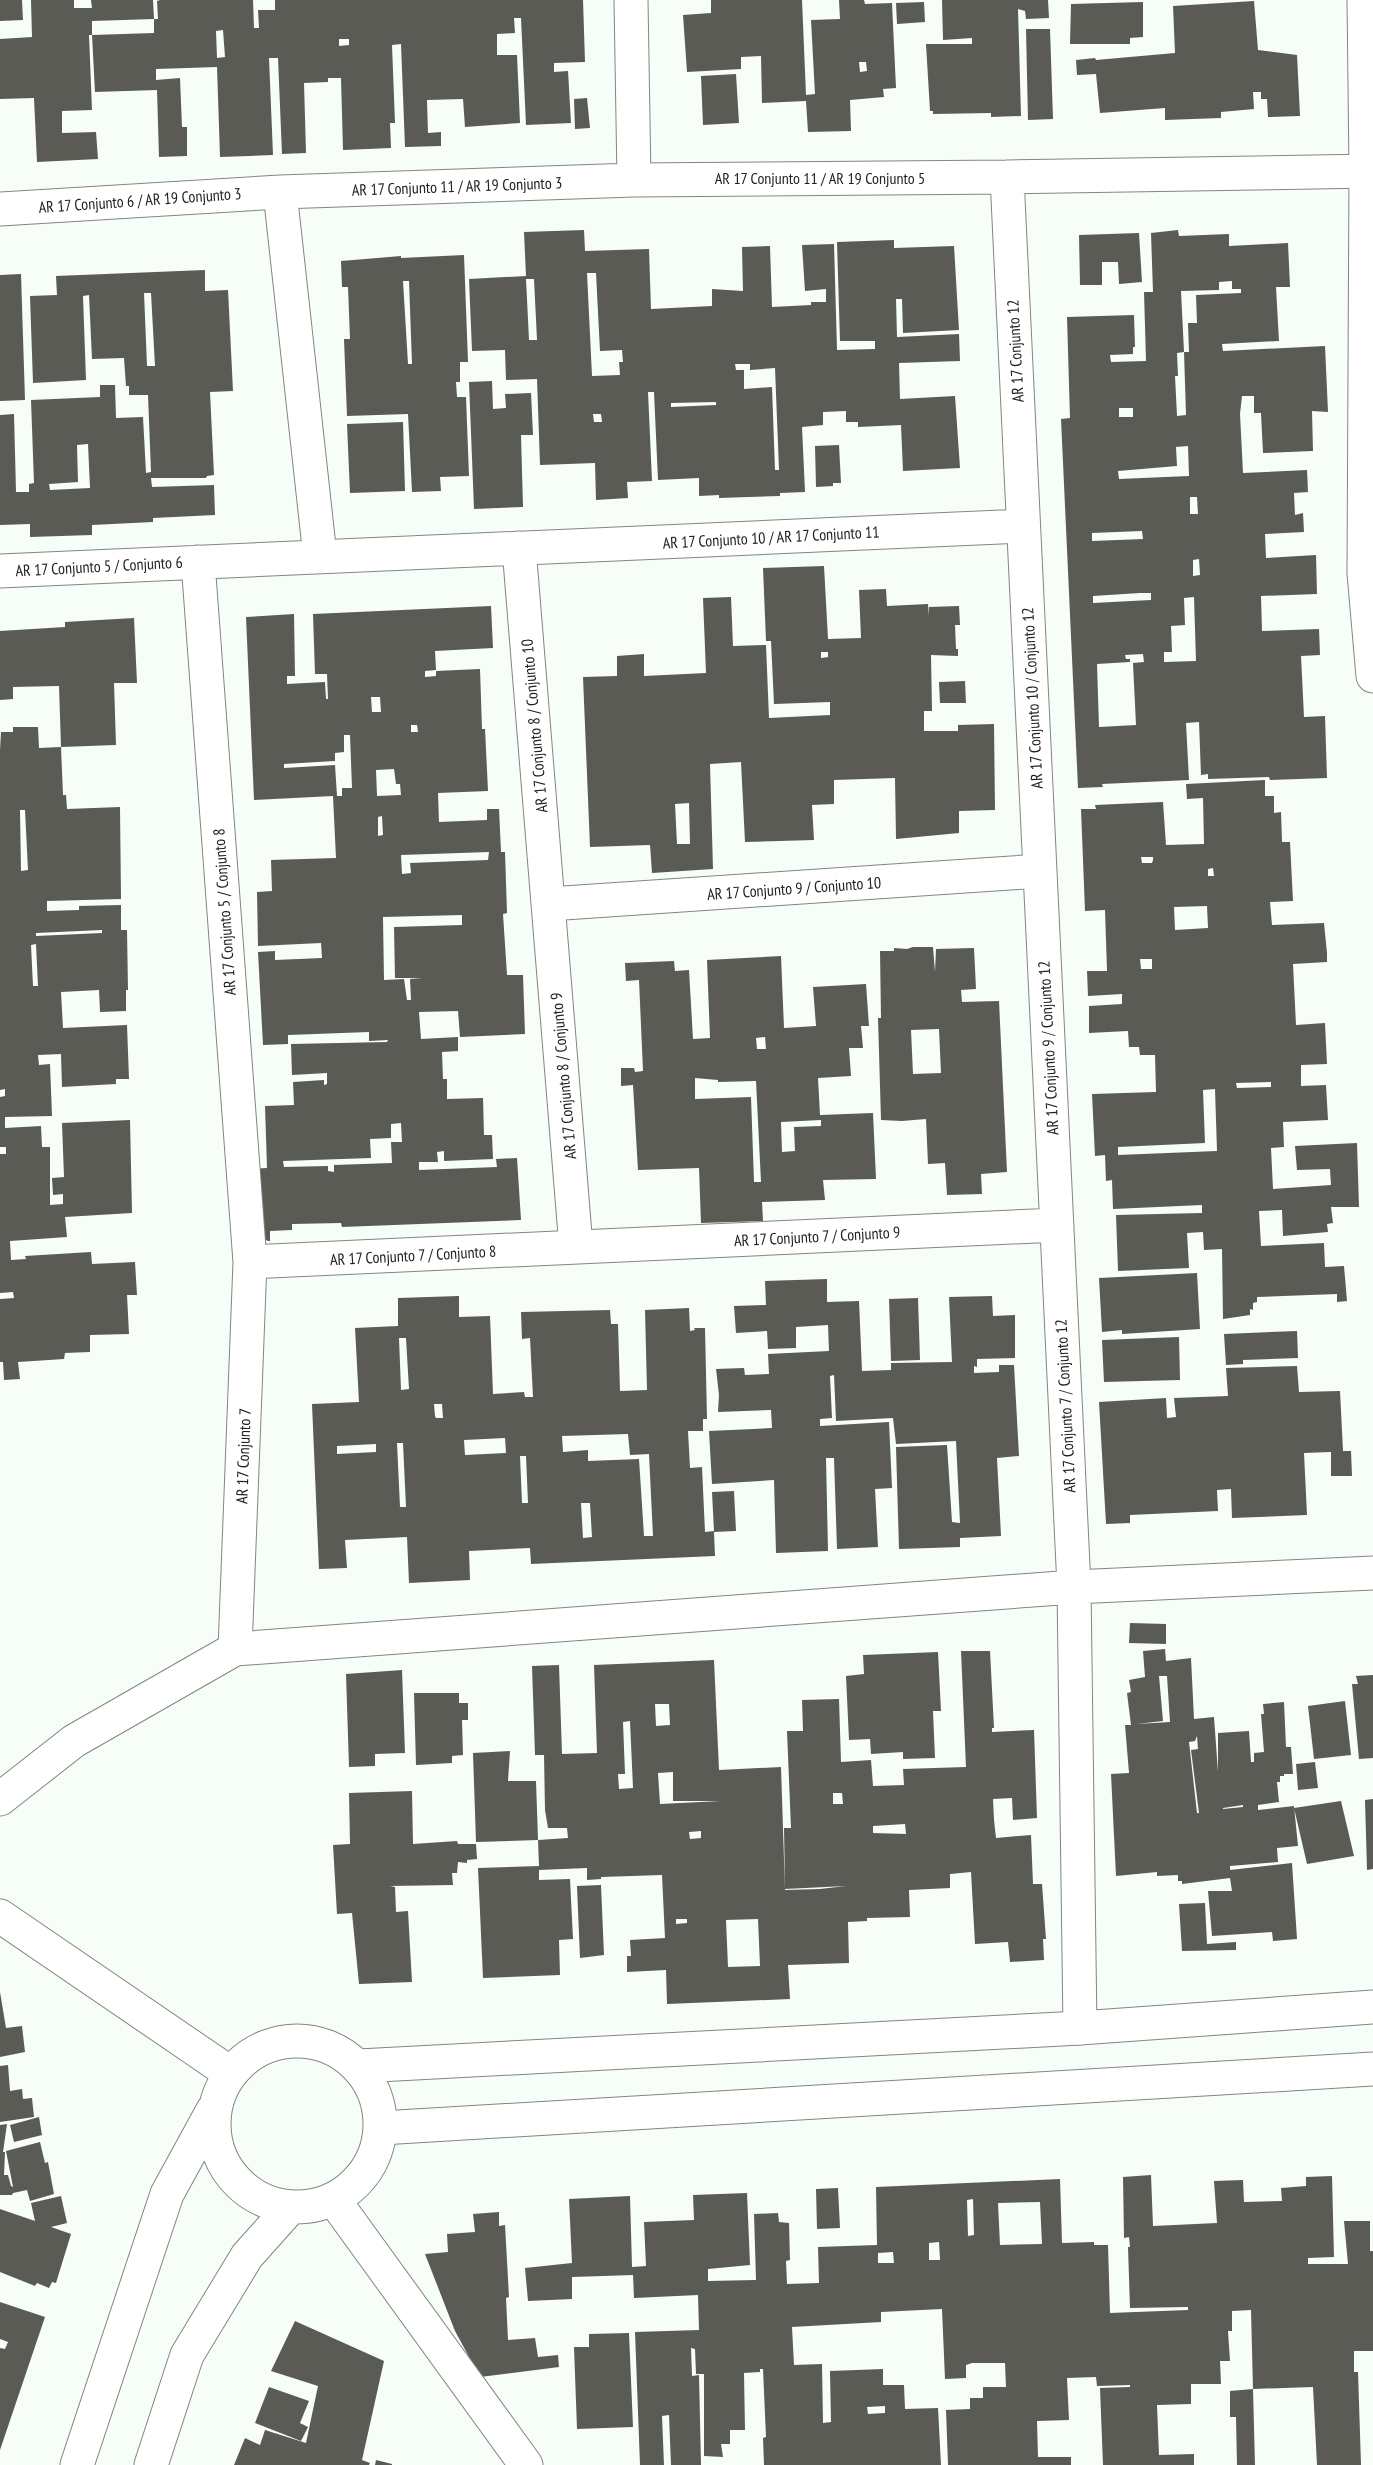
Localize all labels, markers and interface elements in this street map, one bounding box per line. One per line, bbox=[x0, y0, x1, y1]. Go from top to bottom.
street label: AR 17 Conjunto 11 / AR 19 Conjunto 5 bbox=[715, 168, 925, 188]
street label: AR 17 Conjunto 11 / AR 19 Conjunto 3 bbox=[351, 172, 563, 200]
street label: AR 17 Conjunto 6 / AR 19 Conjunto 3 bbox=[38, 183, 242, 217]
street label: AR 17 Conjunto 12 bbox=[1002, 299, 1028, 403]
street label: AR 17 Conjunto 10 / AR 17 Conjunto 11 bbox=[662, 521, 880, 553]
street label: AR 17 Conjunto 5 / Conjunto 6 bbox=[15, 552, 183, 580]
street label: AR 17 Conjunto 10 / Conjunto 12 bbox=[1017, 607, 1047, 789]
street label: AR 17 Conjunto 8 / Conjunto 10 bbox=[516, 638, 552, 814]
street label: AR 17 Conjunto 5 / Conjunto 8 bbox=[208, 828, 240, 996]
street label: AR 17 Conjunto 9 / Conjunto 10 bbox=[706, 872, 882, 904]
street label: AR 17 Conjunto 9 / Conjunto 12 bbox=[1033, 960, 1063, 1136]
street label: AR 17 Conjunto 8 / Conjunto 9 bbox=[546, 992, 580, 1160]
street label: AR 17 Conjunto 7 / Conjunto 9 bbox=[733, 1222, 901, 1250]
street label: AR 17 Conjunto 7 / Conjunto 8 bbox=[329, 1241, 497, 1269]
street label: AR 17 Conjunto 7 / Conjunto 12 bbox=[1050, 1319, 1080, 1493]
street label: AR 17 Conjunto 7 bbox=[231, 1408, 255, 1504]

